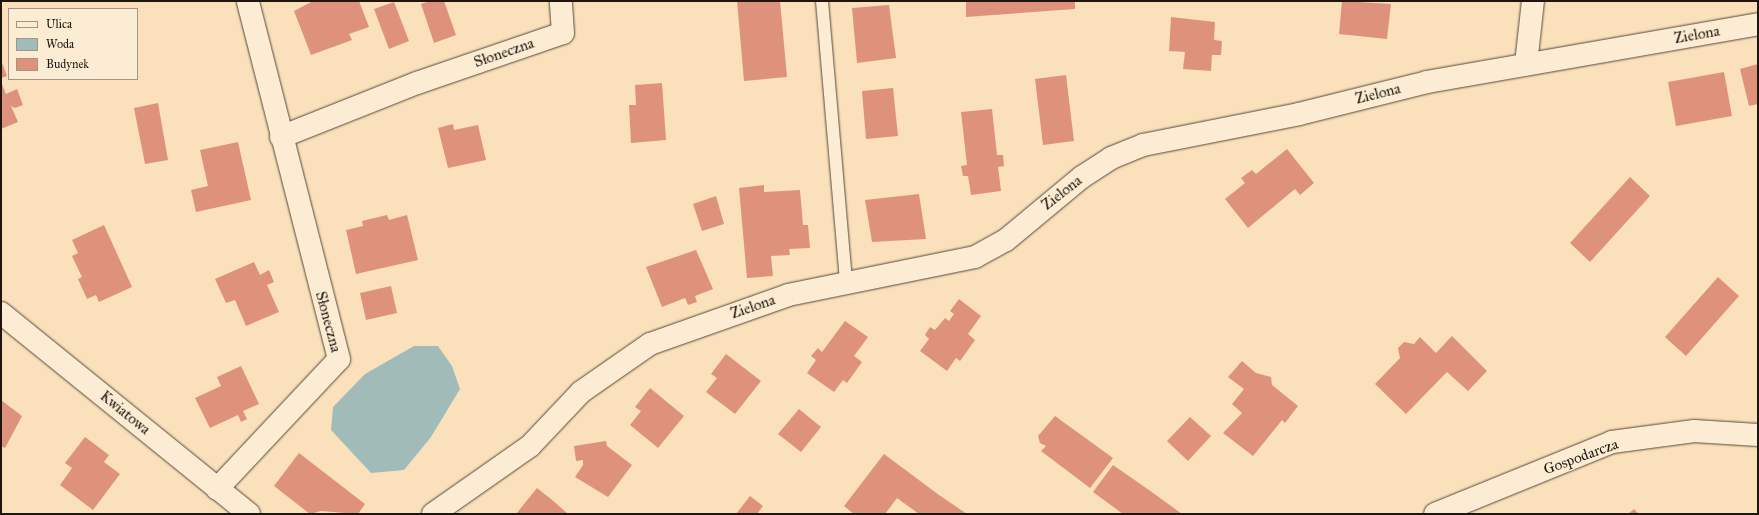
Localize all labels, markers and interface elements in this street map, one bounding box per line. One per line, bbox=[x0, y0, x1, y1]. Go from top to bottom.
legend bbox=[8, 8, 138, 80]
text: Ulica bbox=[46, 17, 72, 31]
street label: Zielona bbox=[1673, 22, 1721, 48]
street label: Słoneczna bbox=[472, 34, 536, 72]
text: Woda bbox=[46, 37, 74, 51]
text: Budynek bbox=[46, 57, 89, 71]
street label: Zielona bbox=[1354, 80, 1402, 108]
street label: Zielona bbox=[1038, 172, 1086, 214]
street label: Słoneczna bbox=[311, 290, 345, 354]
street label: Zielona bbox=[728, 291, 778, 323]
street label: Kwiatowa bbox=[96, 387, 154, 439]
street label: Gospodarcza bbox=[1541, 435, 1621, 479]

